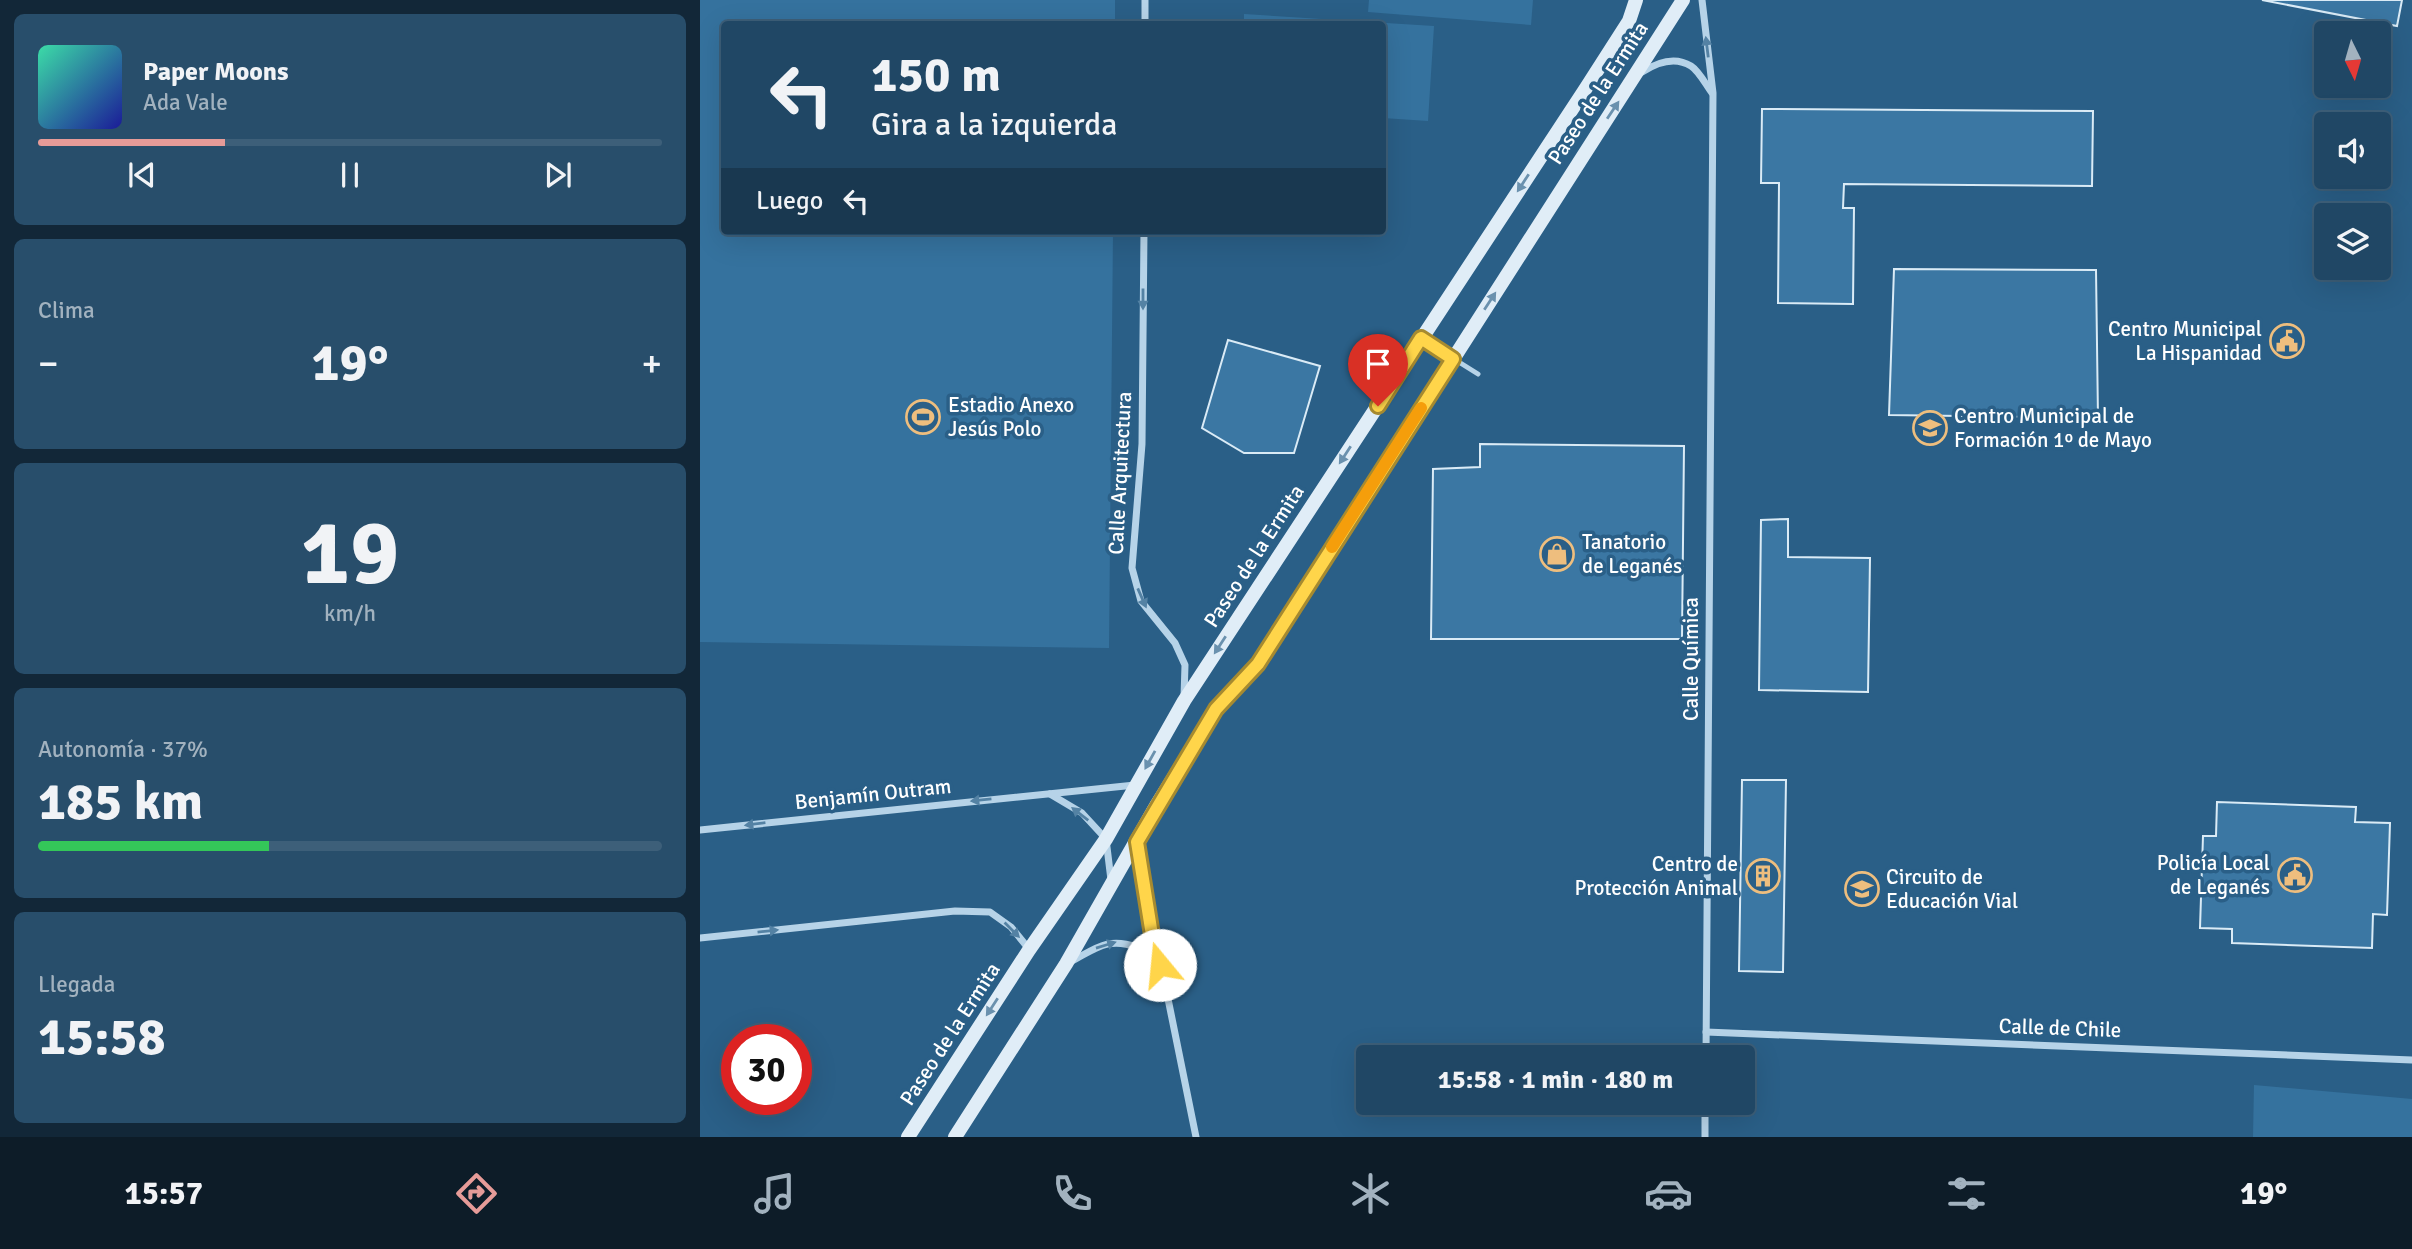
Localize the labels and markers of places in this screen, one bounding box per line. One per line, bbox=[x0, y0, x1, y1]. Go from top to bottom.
place label: Centro Municipal La Hispanidad bbox=[2108, 316, 2262, 366]
public building icon: Centro Municipal La Hispanidad bbox=[2268, 322, 2306, 360]
pin bbox=[1348, 334, 1408, 406]
place label: Estadio Anexo Jesús Polo bbox=[948, 392, 1074, 442]
sports icon: Estadio Anexo Jesús Polo bbox=[904, 398, 942, 436]
place label: Centro Municipal de Formación 1º de Mayo bbox=[1954, 403, 2152, 453]
school or university icon: Centro Municipal de Formación 1º de Mayo bbox=[1911, 409, 1949, 447]
place label: Tanatorio de Leganés bbox=[1582, 529, 1682, 579]
shop icon: Tanatorio de Leganés bbox=[1538, 535, 1576, 573]
place label: Policía Local de Leganés bbox=[2157, 850, 2270, 900]
place label: Centro de Protección Animal bbox=[1575, 851, 1738, 901]
public building icon: Policía Local de Leganés bbox=[2276, 856, 2314, 894]
building icon: Centro de Protección Animal bbox=[1744, 857, 1782, 895]
place label: Circuito de Educación Vial bbox=[1886, 864, 2018, 914]
school or university icon: Circuito de Educación Vial bbox=[1843, 870, 1881, 908]

